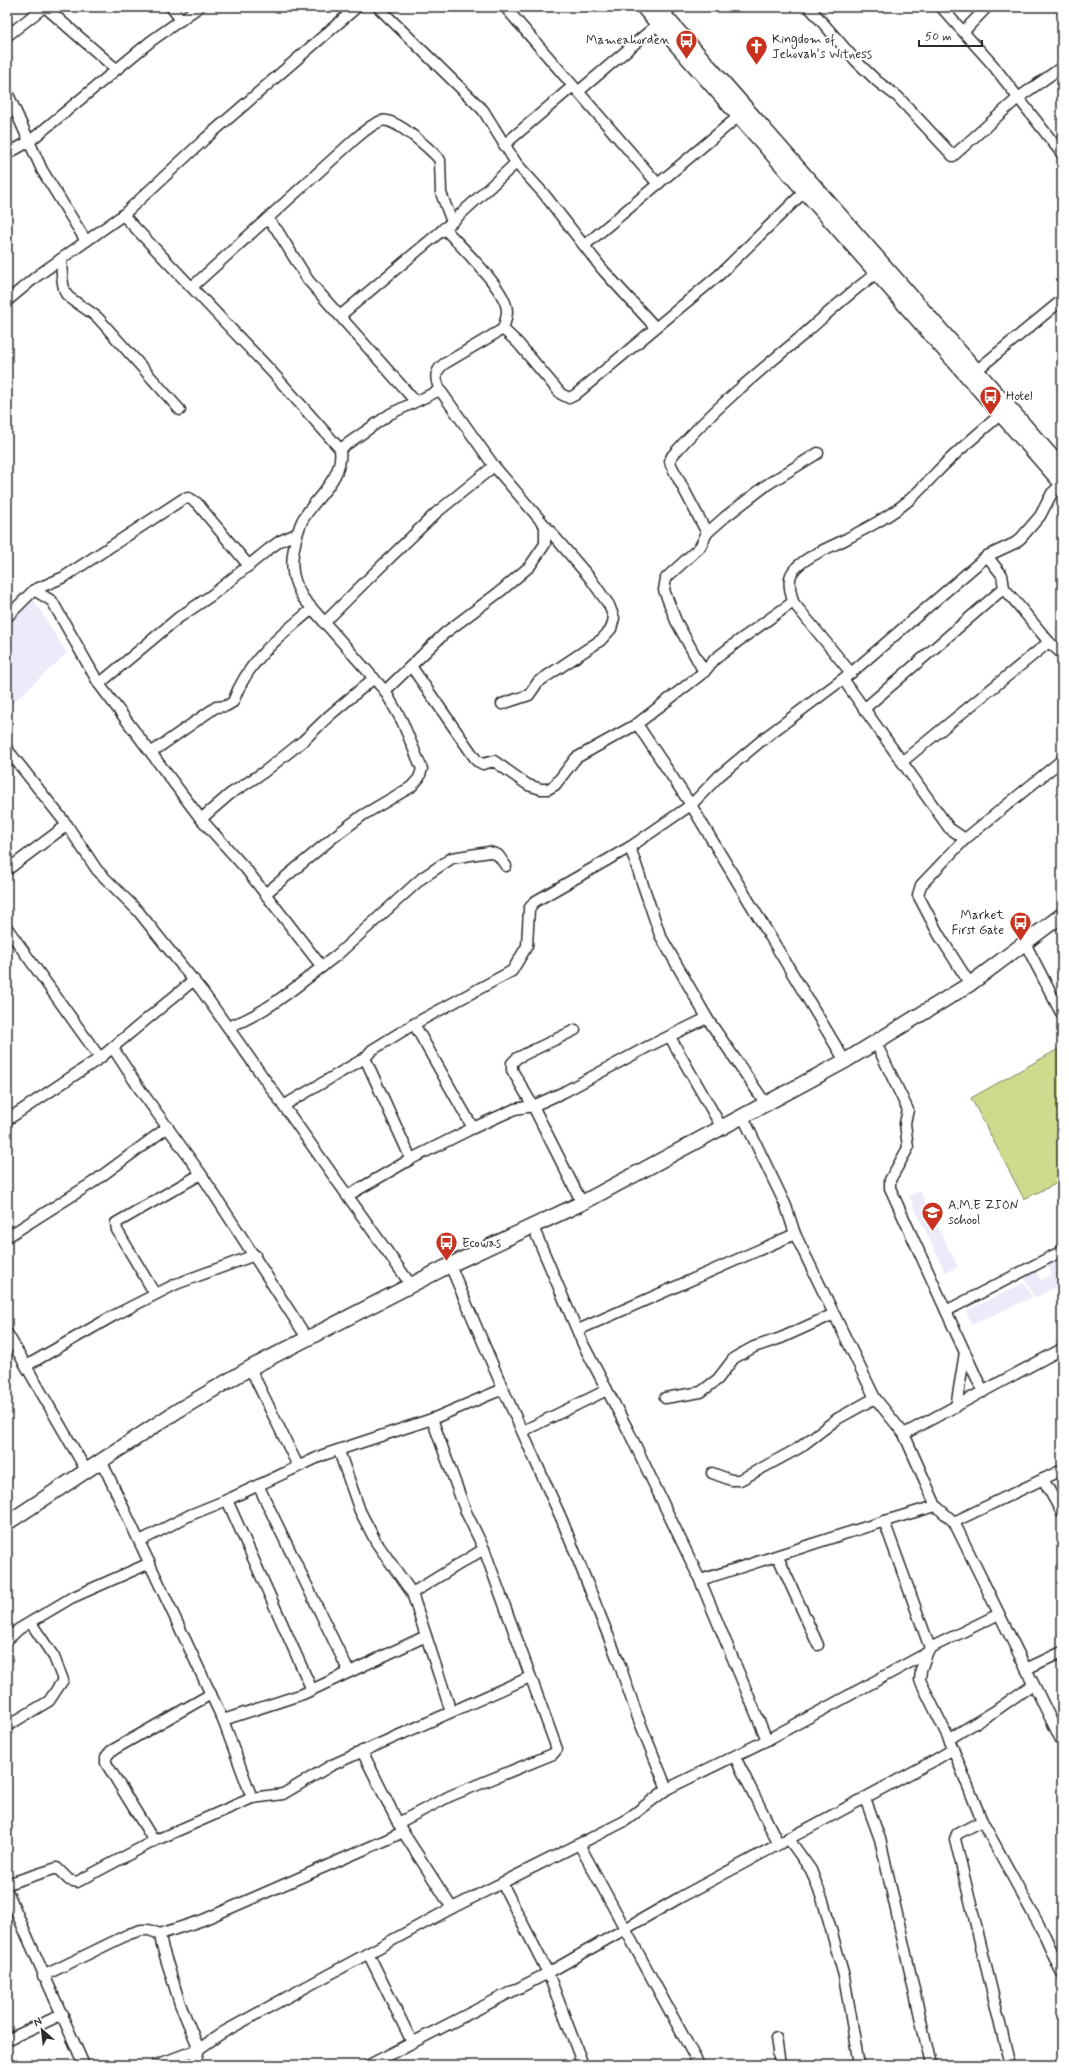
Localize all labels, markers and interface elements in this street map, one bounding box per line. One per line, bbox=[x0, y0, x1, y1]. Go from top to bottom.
scale bar bbox=[919, 22, 982, 48]
bus stop icon: Mameahorden bbox=[673, 27, 699, 60]
text: 50 m bbox=[925, 29, 952, 45]
place label: Kingdom of Jehovah's Witness bbox=[772, 31, 872, 63]
place label: Mameahorden bbox=[586, 32, 670, 49]
church icon: Kingdom of Jehovah's Witness bbox=[744, 33, 770, 66]
bus stop icon: Hotel bbox=[978, 383, 1004, 416]
place label: Hotel bbox=[1006, 388, 1033, 405]
place label: Market First Gate bbox=[951, 907, 1004, 939]
bus stop icon: Market First Gate bbox=[1007, 909, 1033, 942]
place label: A.M.E ZION school bbox=[948, 1197, 1019, 1229]
school or university icon: A.M.E ZION school bbox=[920, 1199, 946, 1232]
bus stop icon: Ecowas bbox=[434, 1230, 460, 1263]
place label: Ecowas bbox=[462, 1235, 501, 1252]
north arrow bbox=[22, 2010, 62, 2050]
text: N bbox=[31, 2014, 44, 2030]

